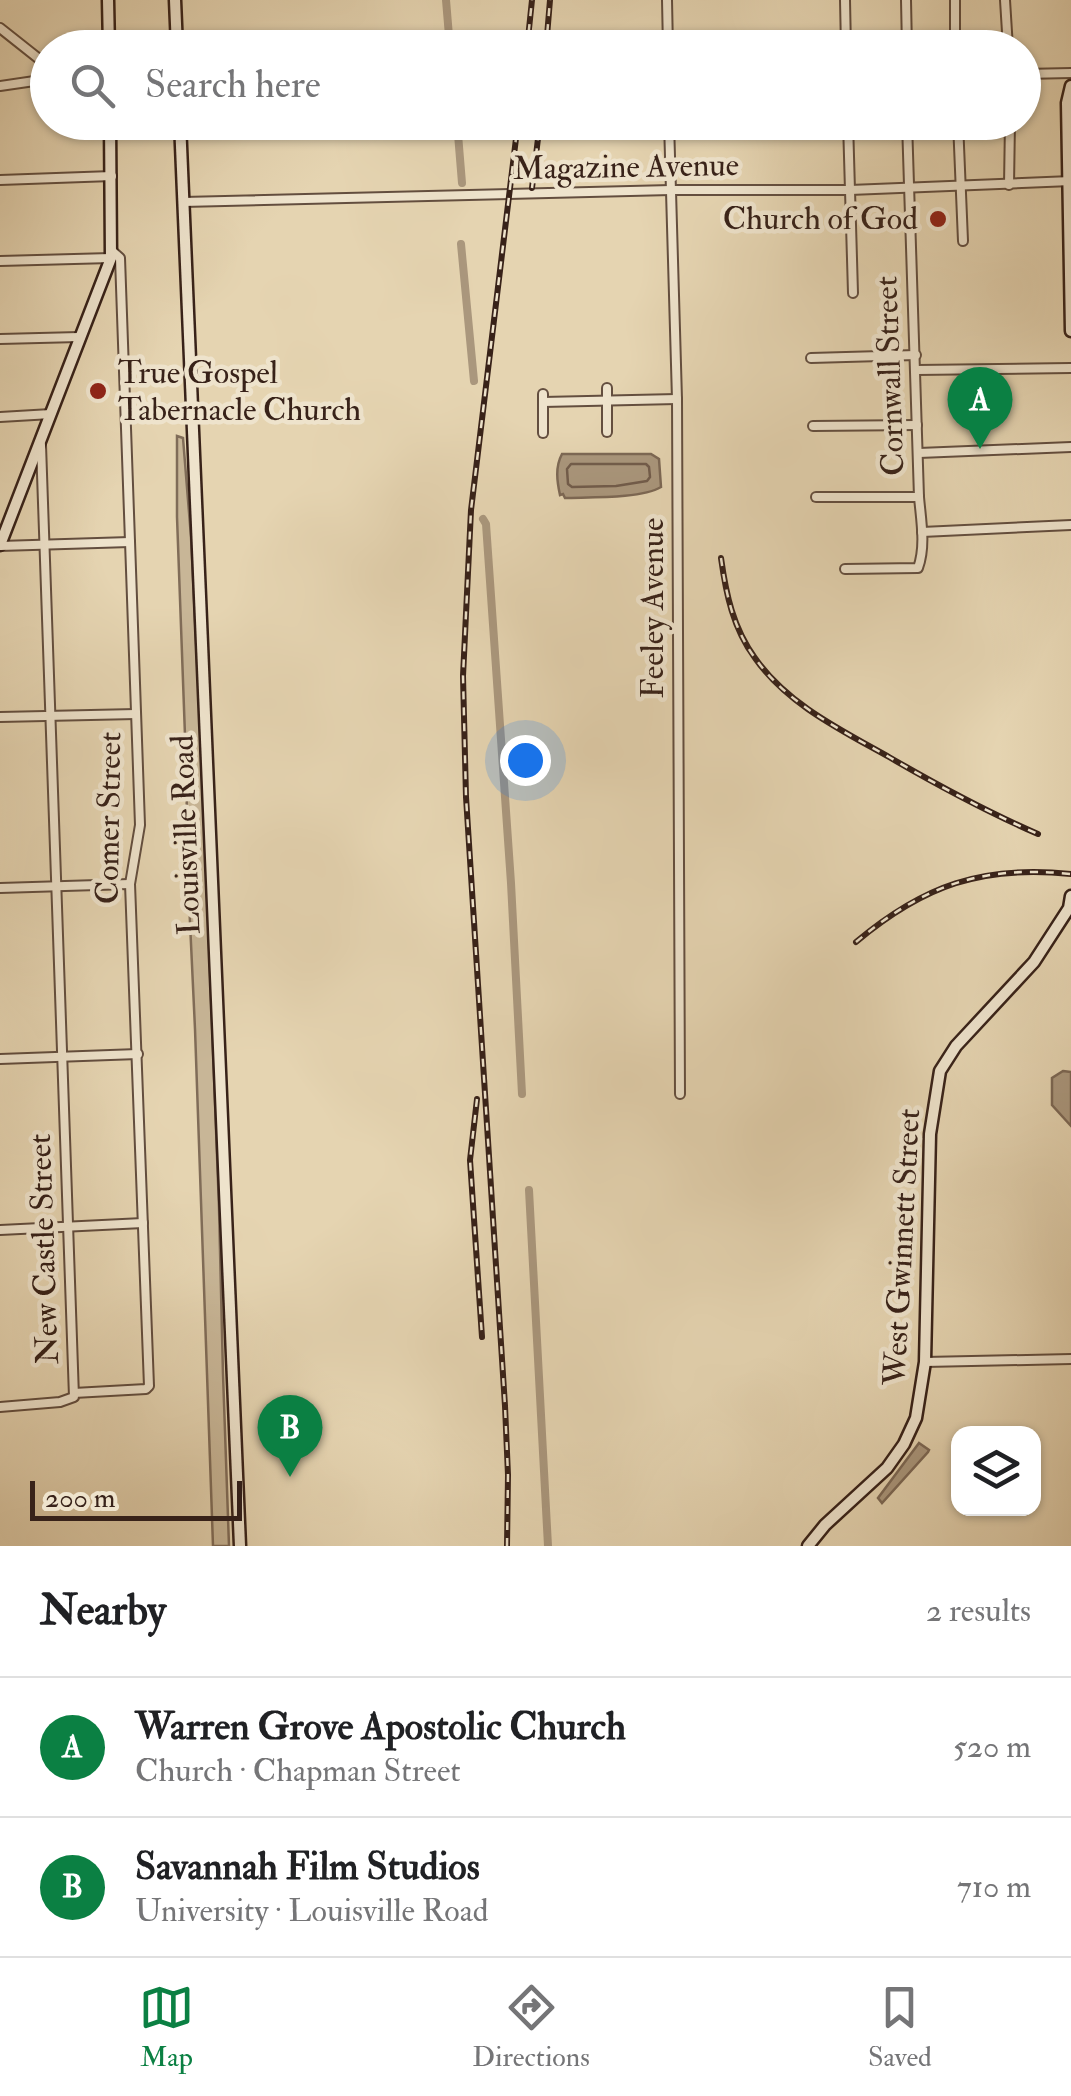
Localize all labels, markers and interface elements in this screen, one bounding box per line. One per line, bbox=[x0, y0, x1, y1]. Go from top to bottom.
search box bbox=[30, 30, 1041, 140]
icon: search bbox=[65, 58, 120, 113]
text: Search here bbox=[145, 61, 321, 109]
street label: Magazine Avenue bbox=[513, 145, 739, 189]
place label: Church of God bbox=[723, 199, 918, 239]
marker: Church of God bbox=[927, 208, 949, 230]
street label: Cornwall Street bbox=[867, 275, 913, 477]
place label: True Gospel Tabernacle Church bbox=[118, 353, 361, 430]
pin: A bbox=[948, 366, 1012, 449]
marker: True Gospel Tabernacle Church bbox=[87, 380, 109, 402]
street label: Feeley Avenue bbox=[633, 518, 673, 698]
street label: Comer Street bbox=[87, 731, 131, 905]
street label: Louisville Road bbox=[163, 734, 209, 936]
your location bbox=[500, 735, 551, 786]
street label: West Gwinnett Street bbox=[875, 1108, 929, 1387]
street label: New Castle Street bbox=[20, 1133, 68, 1365]
pin: B bbox=[258, 1394, 322, 1477]
map controls bbox=[951, 1426, 1041, 1516]
button: layers bbox=[951, 1426, 1041, 1516]
scale bar bbox=[30, 1476, 242, 1520]
text: 200 m bbox=[45, 1481, 116, 1516]
text: Nearby bbox=[40, 1585, 166, 1637]
text: 2 results bbox=[926, 1591, 1031, 1631]
text: Warren Grove Apostolic Church bbox=[135, 1703, 626, 1751]
text: A bbox=[62, 1727, 83, 1767]
text: 520 m bbox=[953, 1727, 1031, 1767]
text: Church · Chapman Street bbox=[135, 1751, 461, 1791]
text: Savannah Film Studios bbox=[135, 1843, 480, 1891]
text: B bbox=[62, 1867, 83, 1907]
text: 710 m bbox=[957, 1867, 1031, 1907]
text: University · Louisville Road bbox=[135, 1891, 489, 1931]
tab: Map bbox=[139, 1980, 194, 2075]
tab: Directions bbox=[472, 1980, 590, 2075]
tab: Saved bbox=[868, 1980, 932, 2075]

